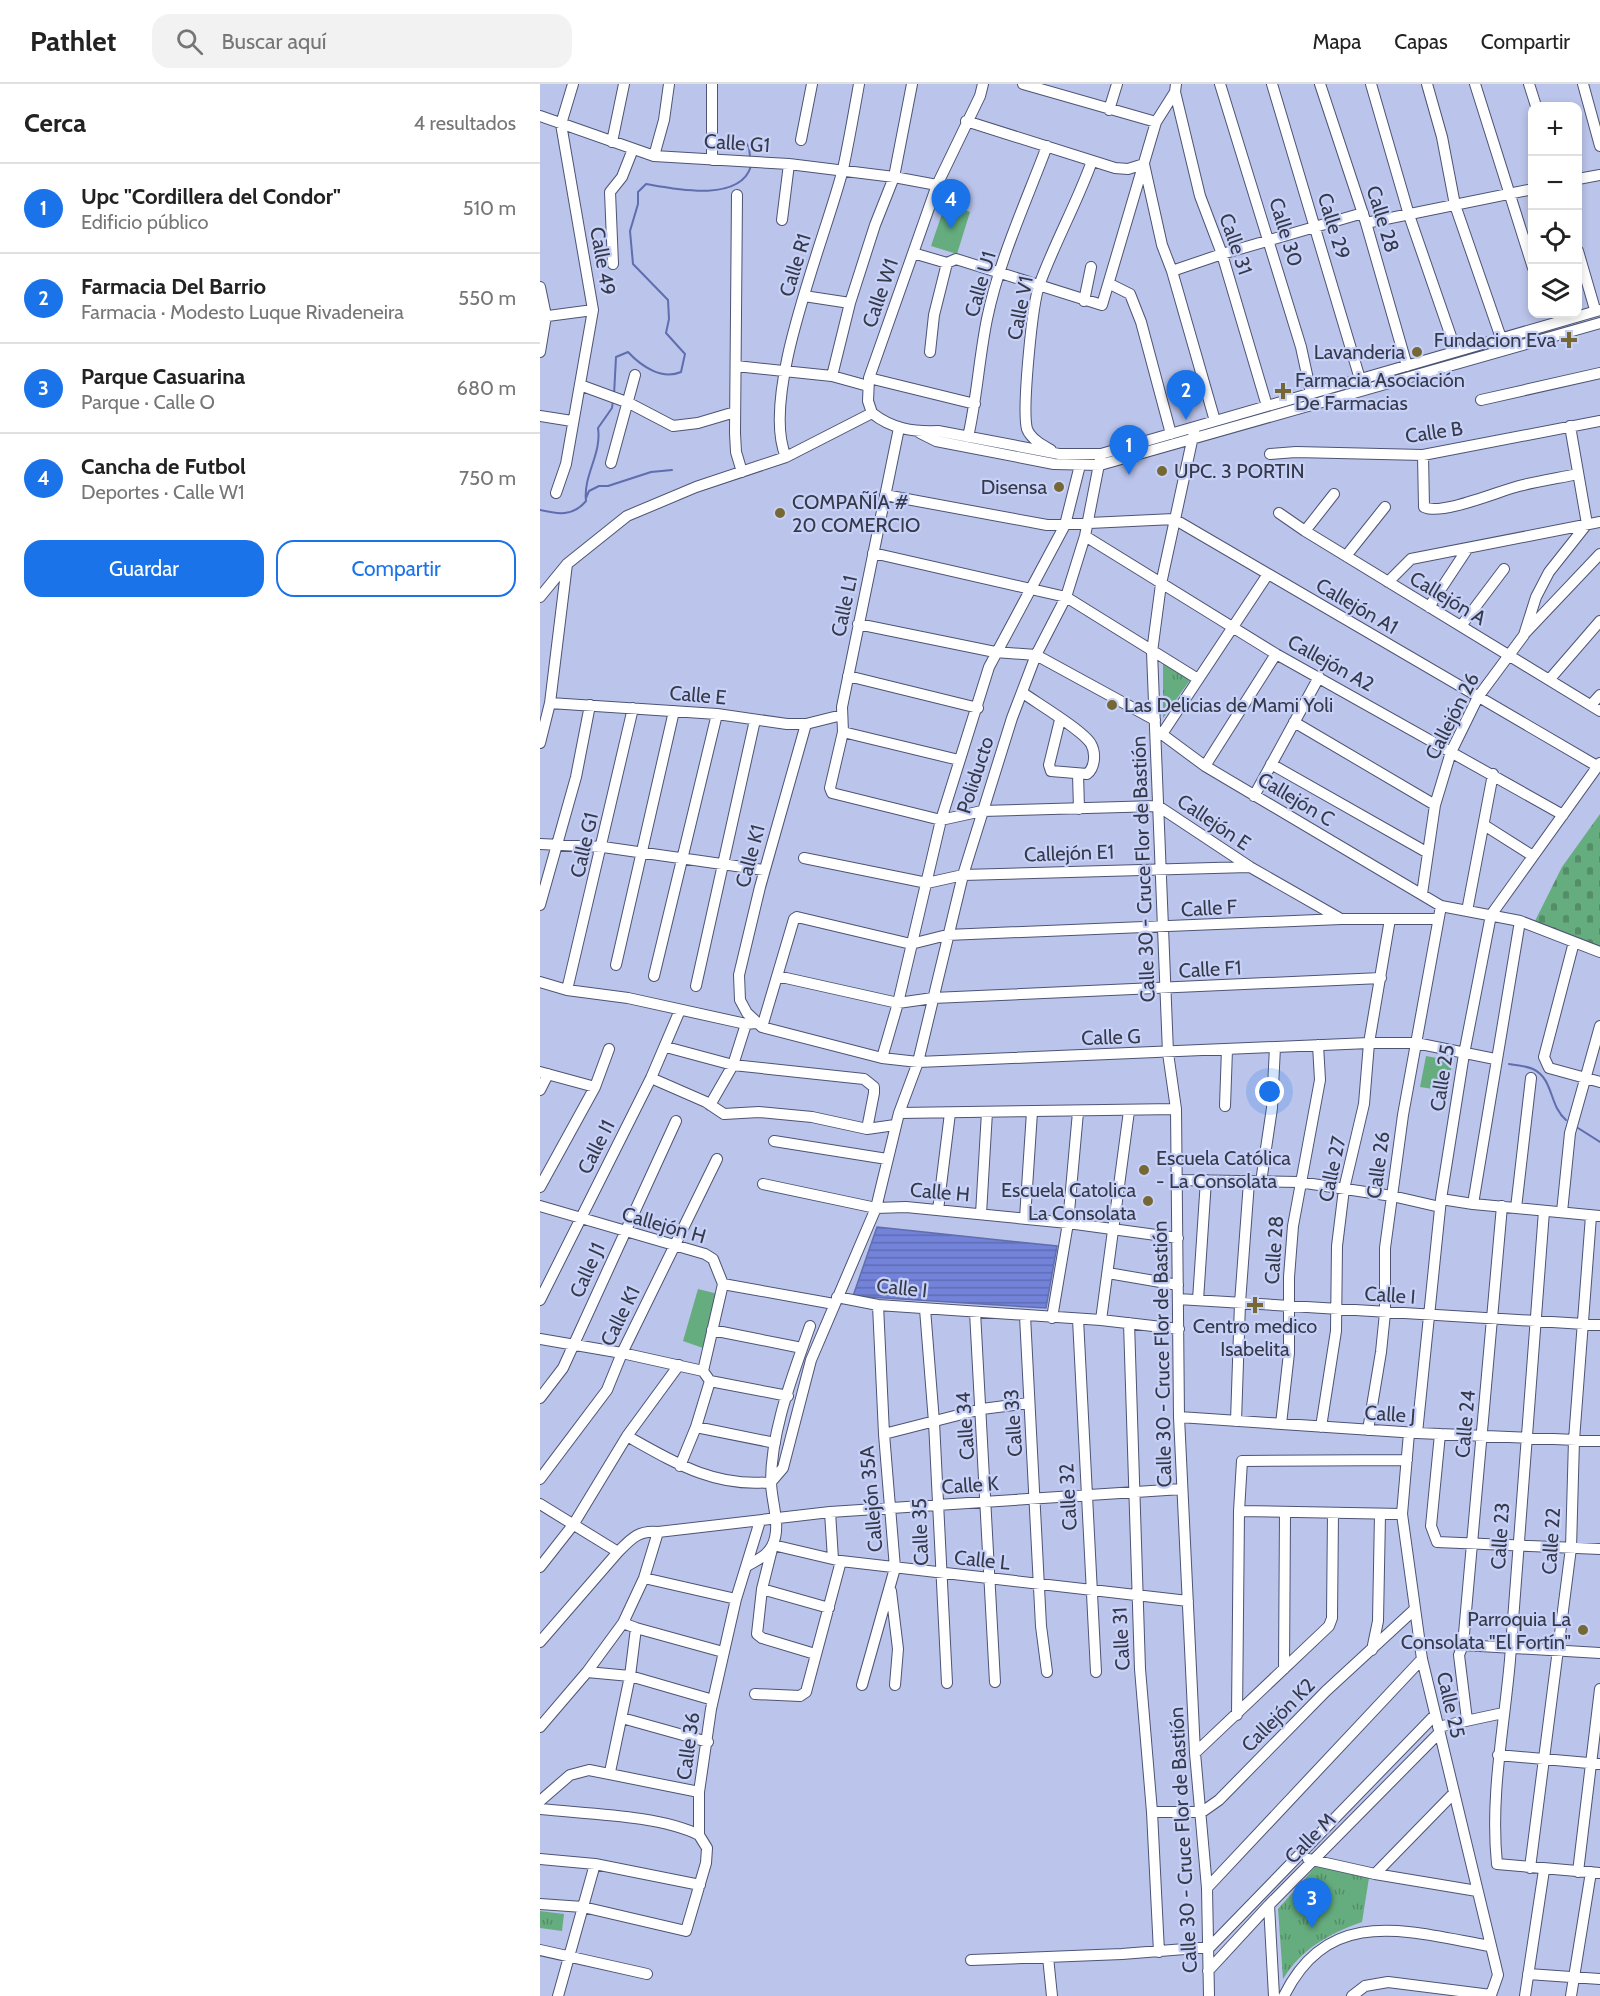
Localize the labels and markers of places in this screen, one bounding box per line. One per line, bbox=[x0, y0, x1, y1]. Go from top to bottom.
pin: 4 bbox=[932, 180, 970, 229]
place label: Fundacion Eva bbox=[1434, 328, 1556, 352]
marker: Fundacion Eva bbox=[1560, 331, 1578, 349]
place label: Lavanderia bbox=[1314, 340, 1405, 364]
marker: Lavanderia bbox=[1410, 345, 1424, 359]
place label: Farmacia Asociación De Farmacias bbox=[1295, 368, 1465, 415]
pin: 2 bbox=[1166, 370, 1206, 420]
marker: Farmacia Asociación De Farmacias bbox=[1276, 384, 1290, 398]
pin: 1 bbox=[1110, 426, 1148, 475]
place label: UPC. 3 PORTIN bbox=[1174, 459, 1305, 483]
marker: UPC. 3 PORTIN bbox=[1155, 464, 1169, 478]
place label: Disensa bbox=[981, 475, 1047, 499]
marker: Disensa bbox=[1052, 480, 1066, 494]
place label: COMPAÑÍA # 20 COMERCIO bbox=[792, 490, 920, 537]
marker: COMPAÑÍA # 20 COMERCIO bbox=[773, 506, 787, 520]
place label: Las Delicias de Mami Yoli bbox=[1124, 693, 1333, 717]
marker: Las Delicias de Mami Yoli bbox=[1105, 698, 1119, 712]
place label: Escuela Católica - La Consolata bbox=[1156, 1146, 1291, 1193]
marker: Escuela Católica - La Consolata bbox=[1137, 1163, 1151, 1177]
place label: Escuela Catolica La Consolata bbox=[1001, 1178, 1136, 1225]
marker: Escuela Catolica La Consolata bbox=[1141, 1194, 1155, 1208]
marker: Centro medico Isabelita bbox=[1248, 1298, 1262, 1312]
place label: Centro medico Isabelita bbox=[1193, 1314, 1317, 1361]
place label: Parroquia La Consolata "El Fortín" bbox=[1401, 1607, 1571, 1654]
marker: Parroquia La Consolata "El Fortín" bbox=[1576, 1623, 1590, 1637]
pin: 3 bbox=[1292, 1878, 1332, 1928]

